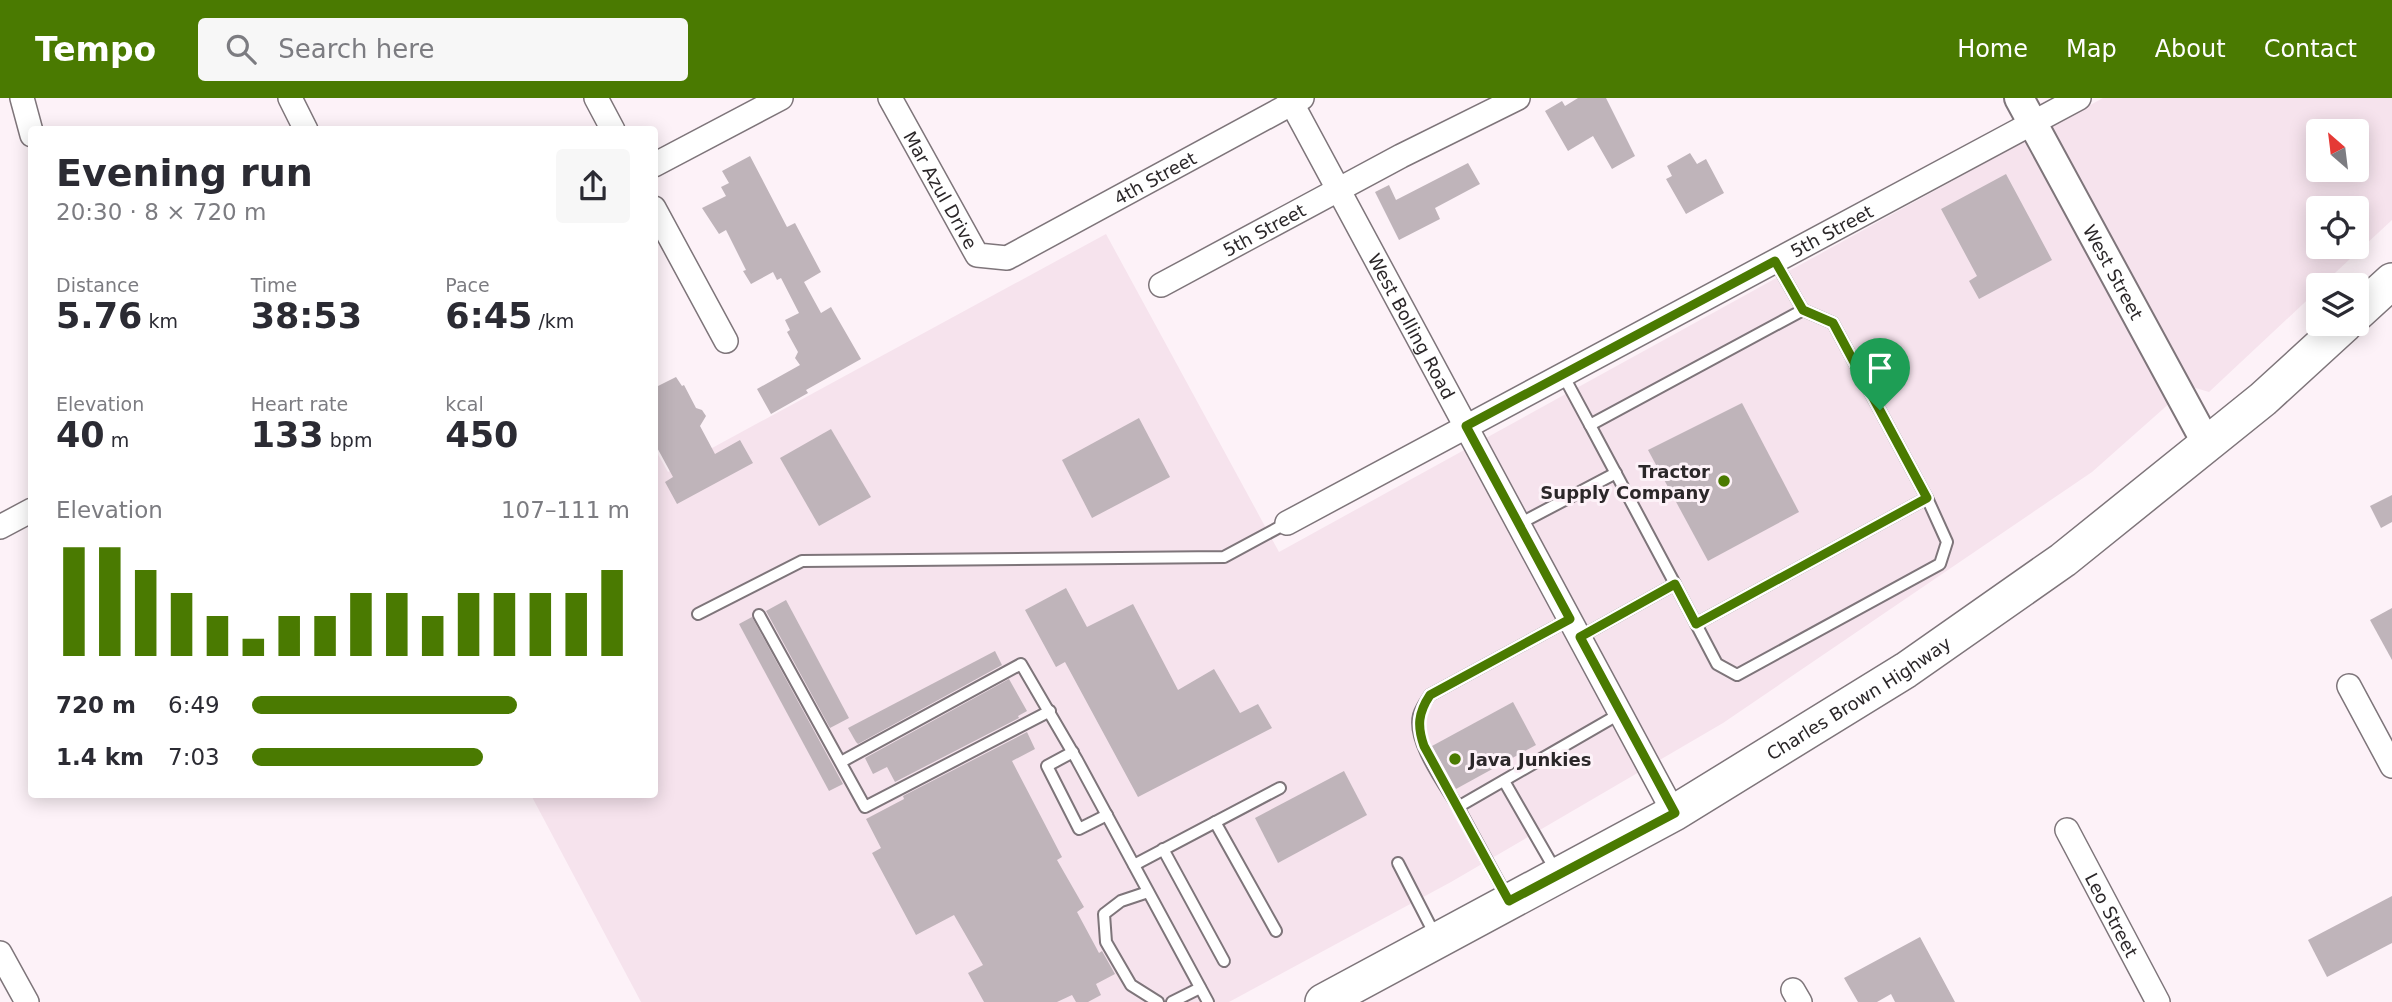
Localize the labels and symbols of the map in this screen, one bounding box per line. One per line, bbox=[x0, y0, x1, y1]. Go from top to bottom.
north arrow bbox=[2306, 119, 2370, 182]
street label: Mar Azul Drive bbox=[900, 127, 982, 253]
street label: 4th Street bbox=[1110, 147, 1200, 209]
street label: 5th Street bbox=[1219, 199, 1309, 260]
street label: 5th Street bbox=[1787, 200, 1876, 261]
street label: West Street bbox=[2079, 221, 2148, 323]
street label: West Bolling Road bbox=[1364, 250, 1459, 402]
pin bbox=[1850, 338, 1910, 410]
place label: Tractor Supply Company bbox=[1540, 461, 1710, 503]
marker: Tractor Supply Company bbox=[1716, 473, 1732, 489]
street label: Charles Brown Highway bbox=[1763, 632, 1955, 764]
place label: Java Junkies bbox=[1467, 749, 1591, 770]
marker: Java Junkies bbox=[1447, 751, 1463, 767]
street label: Leo Street bbox=[2081, 869, 2143, 961]

